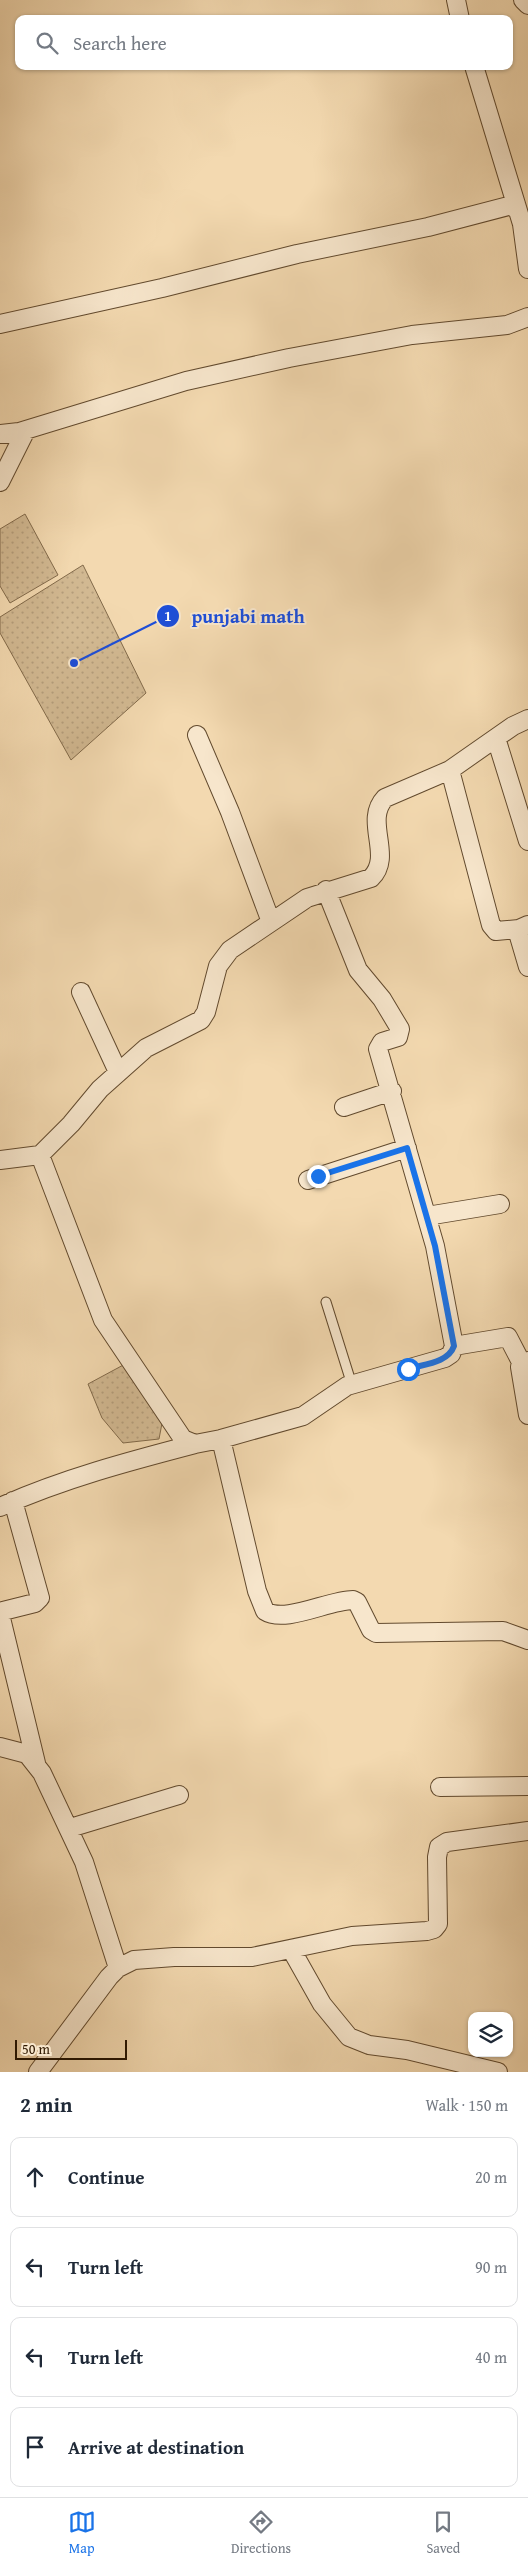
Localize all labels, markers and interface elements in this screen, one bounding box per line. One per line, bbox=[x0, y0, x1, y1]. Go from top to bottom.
search box bbox=[15, 15, 513, 70]
icon: search bbox=[33, 29, 61, 57]
text: Search here bbox=[73, 29, 167, 57]
callout: punjabi math bbox=[156, 599, 314, 633]
text: punjabi math bbox=[191, 602, 305, 630]
text: 1 bbox=[164, 605, 172, 626]
route end bbox=[307, 1165, 330, 1188]
route start bbox=[397, 1358, 420, 1381]
map controls bbox=[468, 2012, 513, 2057]
button: layers bbox=[468, 2012, 513, 2057]
scale bar bbox=[15, 2037, 128, 2060]
text: 50 m bbox=[22, 2039, 50, 2059]
text: 2 min bbox=[20, 2089, 72, 2120]
text: Walk · 150 m bbox=[425, 2093, 508, 2117]
icon: ahead bbox=[21, 2163, 49, 2191]
text: Continue bbox=[68, 2163, 145, 2191]
text: 20 m bbox=[475, 2165, 507, 2189]
icon: left bbox=[21, 2253, 49, 2281]
text: Turn left bbox=[68, 2253, 143, 2281]
text: 90 m bbox=[475, 2255, 507, 2279]
icon: left bbox=[21, 2343, 49, 2371]
text: Turn left bbox=[68, 2343, 143, 2371]
text: 40 m bbox=[475, 2345, 507, 2369]
icon: arrive bbox=[21, 2433, 49, 2461]
text: Arrive at destination bbox=[68, 2433, 244, 2461]
tab: Map bbox=[68, 2508, 96, 2558]
tab: Directions bbox=[231, 2508, 291, 2558]
tab: Saved bbox=[426, 2508, 460, 2558]

